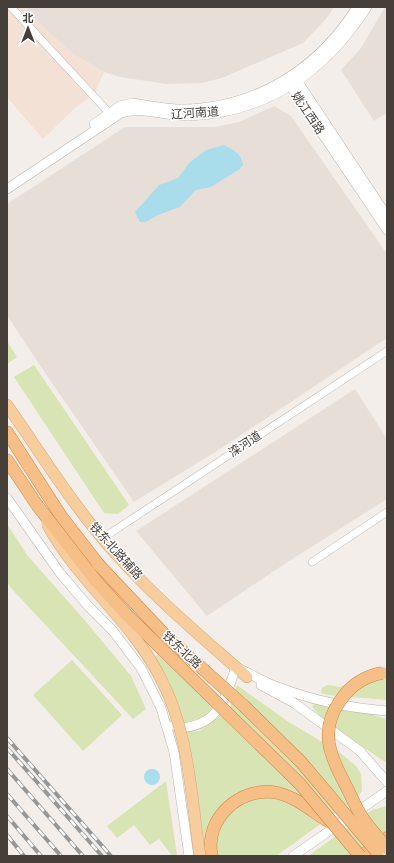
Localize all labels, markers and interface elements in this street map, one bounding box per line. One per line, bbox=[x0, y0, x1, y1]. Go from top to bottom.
north arrow bbox=[8, 8, 48, 48]
text: 北 bbox=[23, 10, 34, 26]
street label: 姚江西路 bbox=[287, 88, 329, 138]
street label: 辽河南道 bbox=[170, 102, 220, 124]
street label: 滦河道 bbox=[225, 427, 265, 461]
street label: 铁东北路辅路 bbox=[85, 518, 147, 584]
street label: 铁东北路 bbox=[158, 627, 206, 673]

